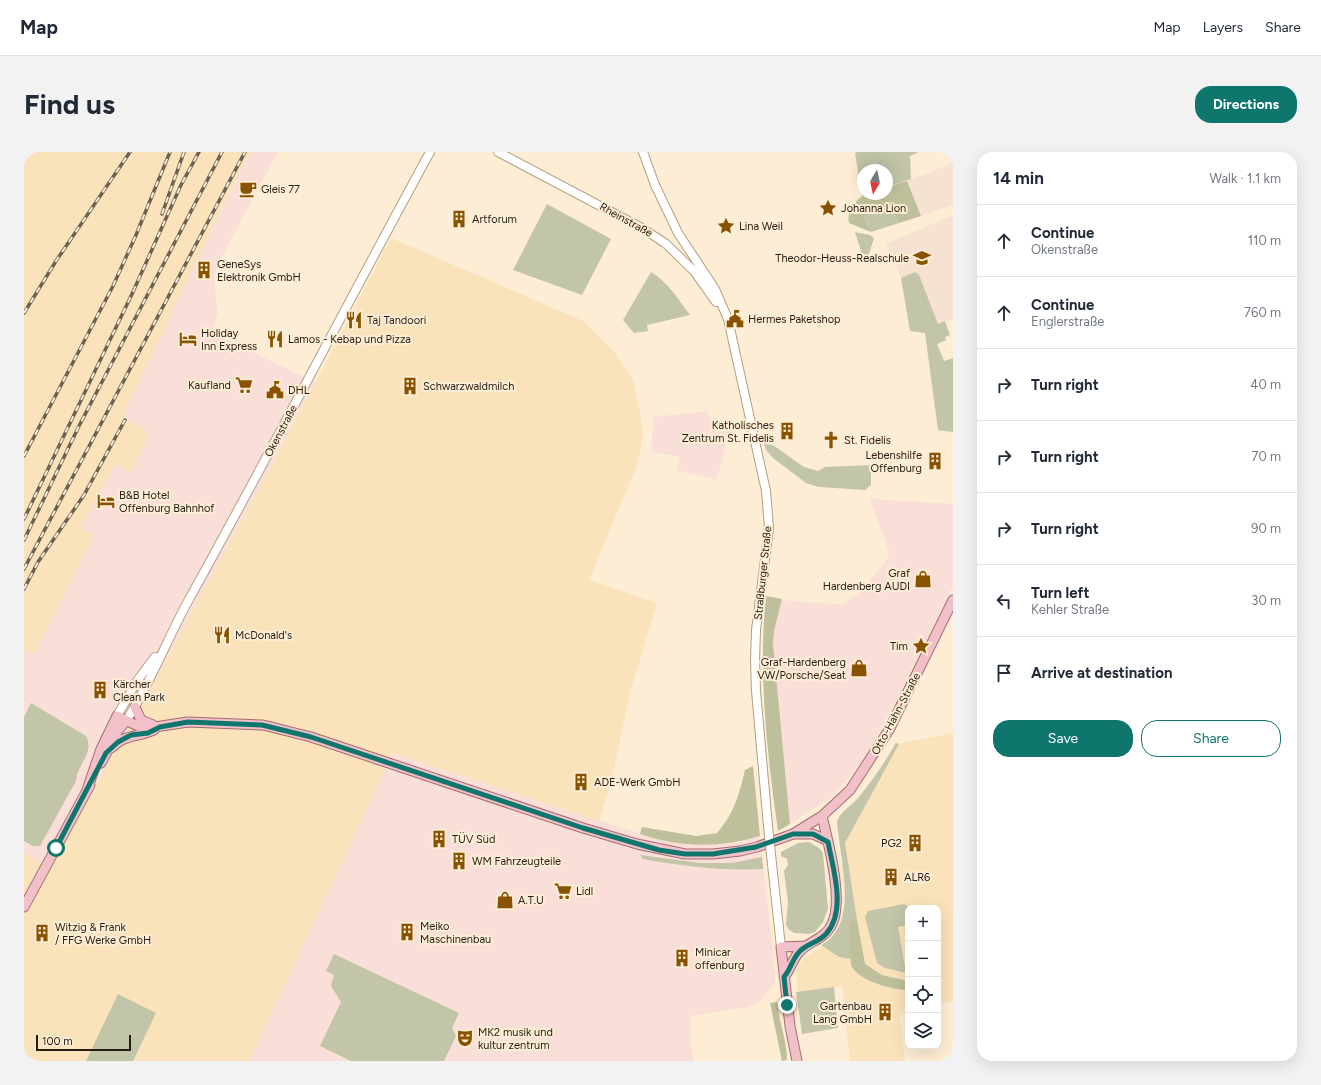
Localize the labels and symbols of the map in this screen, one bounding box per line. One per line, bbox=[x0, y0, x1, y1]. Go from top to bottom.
north arrow bbox=[857, 164, 893, 200]
cafe icon: Gleis 77 bbox=[238, 179, 258, 199]
place label: Gleis 77 bbox=[261, 183, 300, 196]
place icon: Johanna Lion bbox=[818, 198, 838, 218]
street label: Rheinstraße bbox=[597, 200, 655, 240]
place label: Johanna Lion bbox=[841, 202, 906, 215]
building icon: Artforum bbox=[449, 209, 469, 229]
place label: Artforum bbox=[472, 213, 517, 226]
place icon: Lina Weil bbox=[716, 216, 736, 236]
place label: Lina Weil bbox=[739, 220, 783, 233]
school or university icon: Theodor-Heuss-Realschule bbox=[912, 248, 932, 268]
place label: Theodor-Heuss-Realschule bbox=[775, 252, 909, 265]
place label: GeneSys Elektronik GmbH bbox=[217, 258, 301, 284]
building icon: GeneSys Elektronik GmbH bbox=[194, 260, 214, 280]
public building icon: Hermes Paketshop bbox=[725, 309, 745, 329]
restaurant icon: Taj Tandoori bbox=[344, 310, 364, 330]
place label: Hermes Paketshop bbox=[748, 313, 841, 326]
place label: Taj Tandoori bbox=[367, 314, 426, 327]
place label: Holiday Inn Express bbox=[201, 327, 257, 353]
hotel icon: Holiday Inn Express bbox=[178, 329, 198, 349]
restaurant icon: Lamos - Kebap und Pizza bbox=[265, 329, 285, 349]
place label: Lamos - Kebap und Pizza bbox=[288, 333, 411, 346]
supermarket icon: Kaufland bbox=[234, 375, 254, 395]
building icon: Schwarzwaldmilch bbox=[400, 376, 420, 396]
place label: Kaufland bbox=[188, 379, 231, 392]
public building icon: DHL bbox=[265, 380, 285, 400]
place label: Schwarzwaldmilch bbox=[423, 380, 514, 393]
place label: DHL bbox=[288, 384, 310, 397]
street label: Okenstraße bbox=[262, 403, 300, 459]
place label: Katholisches Zentrum St. Fidelis bbox=[682, 419, 774, 445]
building icon: Katholisches Zentrum St. Fidelis bbox=[777, 421, 797, 441]
church icon: St. Fidelis bbox=[821, 430, 841, 450]
place label: St. Fidelis bbox=[844, 434, 891, 447]
place label: Lebenshilfe Offenburg bbox=[865, 449, 922, 475]
building icon: Lebenshilfe Offenburg bbox=[925, 451, 945, 471]
place label: B&B Hotel Offenburg Bahnhof bbox=[119, 489, 215, 515]
hotel icon: B&B Hotel Offenburg Bahnhof bbox=[96, 491, 116, 511]
street label: Straßburger Straße bbox=[752, 526, 774, 620]
place label: Graf Hardenberg AUDI bbox=[823, 567, 911, 593]
shop icon: Graf Hardenberg AUDI bbox=[913, 569, 933, 589]
restaurant icon: McDonald's bbox=[212, 625, 232, 645]
place label: McDonald's bbox=[235, 629, 292, 642]
place icon: Tim bbox=[911, 636, 931, 656]
place label: Tim bbox=[890, 640, 908, 653]
place label: Graf-Hardenberg VW/Porsche/Seat bbox=[757, 656, 846, 682]
shop icon: Graf-Hardenberg VW/Porsche/Seat bbox=[849, 658, 869, 678]
street label: Otto-Hahn-Straße bbox=[869, 671, 923, 757]
place label: Kärcher Clean Park bbox=[113, 678, 165, 704]
building icon: Kärcher Clean Park bbox=[90, 680, 110, 700]
building icon: ADE-Werk GmbH bbox=[571, 772, 591, 792]
place label: ADE-Werk GmbH bbox=[594, 776, 680, 789]
building icon: TÜV Süd bbox=[429, 829, 449, 849]
place label: TÜV Süd bbox=[452, 832, 495, 846]
building icon: PG2 bbox=[905, 833, 925, 853]
place label: PG2 bbox=[881, 837, 902, 850]
route start bbox=[47, 839, 65, 857]
building icon: WM Fahrzeugteile bbox=[449, 851, 469, 871]
place label: WM Fahrzeugteile bbox=[472, 855, 561, 868]
building icon: ALR6 bbox=[881, 867, 901, 887]
place label: ALR6 bbox=[904, 871, 930, 884]
supermarket icon: Lidl bbox=[553, 881, 573, 901]
place label: Lidl bbox=[576, 885, 593, 898]
shop icon: A.T.U bbox=[495, 890, 515, 910]
place label: A.T.U bbox=[518, 894, 544, 907]
place label: Meiko Maschinenbau bbox=[420, 920, 491, 946]
place label: Witzig & Frank / FFG Werke GmbH bbox=[55, 921, 151, 947]
building icon: Meiko Maschinenbau bbox=[397, 922, 417, 942]
building icon: Witzig & Frank / FFG Werke GmbH bbox=[32, 923, 52, 943]
place label: Minicar offenburg bbox=[695, 946, 744, 972]
building icon: Minicar offenburg bbox=[672, 948, 692, 968]
route end bbox=[778, 996, 796, 1014]
place label: Gartenbau Lang GmbH bbox=[813, 1000, 872, 1026]
building icon: Gartenbau Lang GmbH bbox=[875, 1002, 895, 1022]
place label: MK2 musik und kultur zentrum bbox=[478, 1026, 553, 1052]
theatre icon: MK2 musik und kultur zentrum bbox=[455, 1028, 475, 1048]
scale bar bbox=[36, 1033, 131, 1052]

